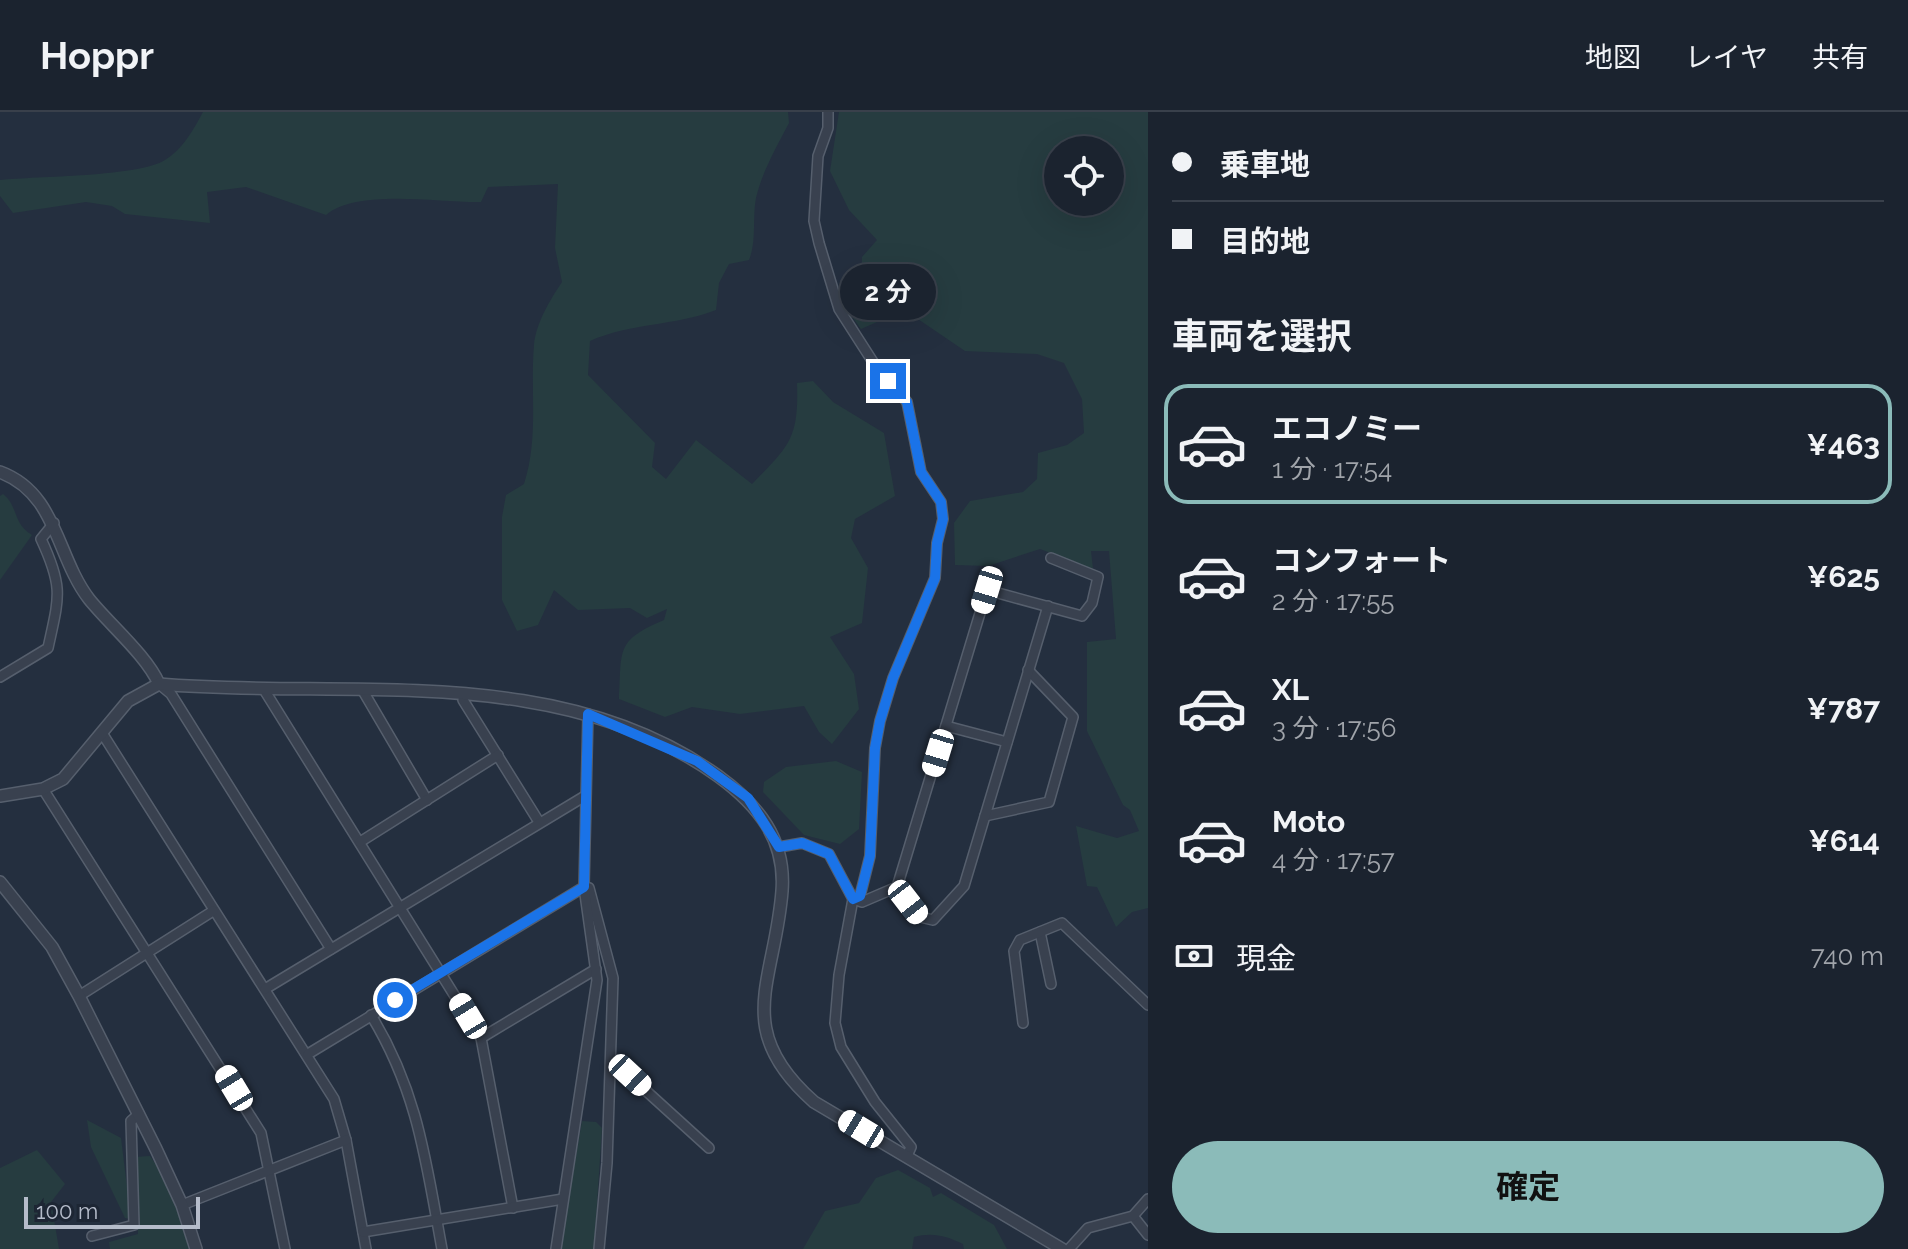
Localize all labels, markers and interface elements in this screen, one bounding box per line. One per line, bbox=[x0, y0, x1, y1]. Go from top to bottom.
text: Hoppr bbox=[40, 33, 154, 78]
text: 地図 bbox=[1585, 41, 1641, 74]
text: レイヤ bbox=[1685, 41, 1768, 74]
text: 共有 bbox=[1812, 41, 1868, 74]
map controls bbox=[1044, 136, 1124, 216]
button: locate bbox=[1044, 136, 1124, 216]
text: 乗車地 bbox=[1220, 147, 1310, 182]
text: 目的地 bbox=[1220, 224, 1310, 259]
callout: 2 分 bbox=[840, 265, 936, 321]
text: 2 分 bbox=[865, 277, 911, 307]
text: 車両を選択 bbox=[1172, 315, 1352, 357]
route end bbox=[870, 363, 906, 399]
icon: car bbox=[1176, 408, 1248, 480]
text: エコノミー bbox=[1272, 411, 1422, 446]
text: ¥463 bbox=[1807, 427, 1880, 462]
text: 1 分 · 17:54 bbox=[1272, 454, 1392, 484]
icon: car bbox=[1176, 540, 1248, 612]
text: コンフォート bbox=[1272, 543, 1451, 578]
text: ¥625 bbox=[1807, 559, 1880, 594]
car bbox=[969, 564, 1005, 616]
text: 2 分 · 17:55 bbox=[1272, 586, 1394, 616]
icon: car bbox=[1176, 672, 1248, 744]
text: XL bbox=[1272, 672, 1309, 707]
text: ¥787 bbox=[1807, 691, 1880, 726]
text: 3 分 · 17:56 bbox=[1272, 713, 1396, 743]
car bbox=[920, 727, 956, 779]
icon: car bbox=[1176, 804, 1248, 876]
text: Moto bbox=[1272, 804, 1345, 839]
text: ¥614 bbox=[1808, 823, 1880, 858]
text: 4 分 · 17:57 bbox=[1272, 845, 1395, 875]
car bbox=[884, 876, 932, 928]
icon: cash bbox=[1172, 934, 1216, 978]
text: 現金 bbox=[1236, 941, 1296, 976]
text: 740 m bbox=[1811, 941, 1884, 971]
route start bbox=[377, 982, 413, 1018]
car bbox=[445, 989, 491, 1043]
car bbox=[604, 1050, 656, 1100]
car bbox=[211, 1061, 257, 1115]
car bbox=[834, 1106, 888, 1152]
button: 確定 bbox=[1172, 1141, 1884, 1233]
scale bar bbox=[24, 1193, 200, 1229]
text: 100 m bbox=[36, 1198, 98, 1224]

